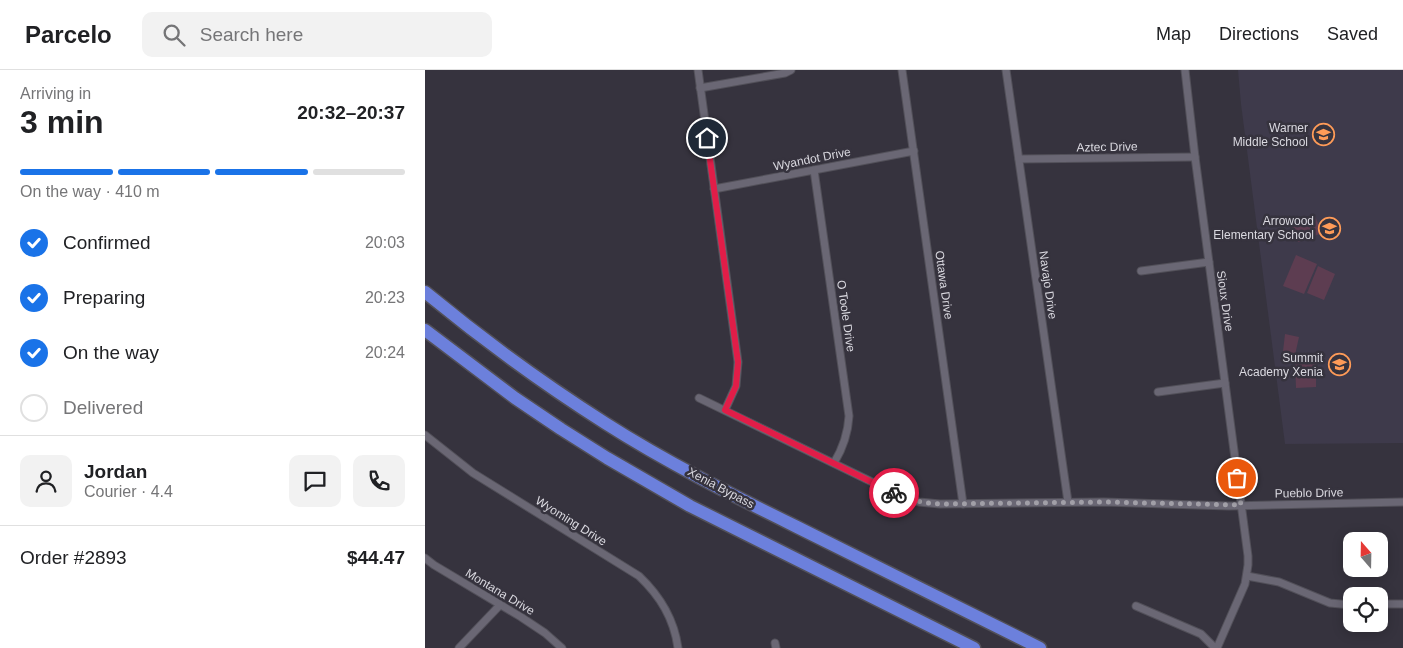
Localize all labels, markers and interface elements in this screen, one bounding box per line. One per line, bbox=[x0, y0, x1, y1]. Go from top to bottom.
search box bbox=[142, 12, 492, 57]
text: Parcelo bbox=[25, 21, 112, 48]
icon: search bbox=[160, 21, 188, 49]
text: Search here bbox=[200, 24, 303, 45]
text: Map bbox=[1156, 24, 1191, 44]
text: Directions bbox=[1219, 24, 1299, 44]
text: Saved bbox=[1327, 24, 1378, 44]
text: Arriving in bbox=[20, 85, 91, 102]
text: 20:32–20:37 bbox=[297, 102, 405, 123]
text: 3 min bbox=[20, 104, 104, 140]
pin bbox=[686, 117, 728, 159]
place label: Warner Middle School bbox=[1233, 121, 1308, 149]
school or university icon: Warner Middle School bbox=[1312, 123, 1336, 147]
icon: home bbox=[693, 124, 721, 152]
street label: Aztec Drive bbox=[1076, 139, 1138, 155]
street label: Wyandot Drive bbox=[772, 145, 852, 173]
text: On the way · 410 m bbox=[20, 183, 160, 200]
place label: Arrowood Elementary School bbox=[1213, 214, 1314, 242]
school or university icon: Arrowood Elementary School bbox=[1318, 216, 1342, 240]
icon: check bbox=[20, 229, 48, 257]
text: Confirmed bbox=[63, 232, 151, 253]
text: 20:03 bbox=[365, 234, 405, 251]
street label: Ottawa Drive bbox=[932, 250, 956, 321]
street label: Navajo Drive bbox=[1036, 250, 1060, 320]
street label: Sioux Drive bbox=[1214, 270, 1236, 333]
street label: O Toole Drive bbox=[834, 279, 858, 353]
icon: check bbox=[20, 284, 48, 312]
text: Preparing bbox=[63, 287, 145, 308]
text: 20:23 bbox=[365, 289, 405, 306]
icon: check bbox=[20, 339, 48, 367]
text: On the way bbox=[63, 342, 159, 363]
text: 20:24 bbox=[365, 344, 405, 361]
place label: Summit Academy Xenia bbox=[1239, 351, 1324, 379]
school or university icon: Summit Academy Xenia bbox=[1327, 353, 1351, 377]
text: Delivered bbox=[63, 397, 143, 418]
button: person bbox=[20, 455, 72, 507]
button: chat bbox=[289, 455, 341, 507]
button: phone bbox=[353, 455, 405, 507]
pin bbox=[1216, 457, 1258, 499]
text: Jordan bbox=[84, 461, 147, 482]
icon: bag bbox=[1223, 464, 1251, 492]
street label: Xenia Bypass bbox=[685, 465, 757, 511]
courier bbox=[869, 468, 919, 518]
icon: bike bbox=[880, 479, 908, 507]
text: Courier · 4.4 bbox=[84, 483, 173, 500]
street label: Pueblo Drive bbox=[1275, 485, 1344, 501]
street label: Wyoming Drive bbox=[533, 494, 609, 549]
north arrow bbox=[1343, 532, 1387, 578]
map controls bbox=[1343, 532, 1388, 632]
text: Order #2893 bbox=[20, 547, 127, 568]
text: $44.47 bbox=[347, 547, 405, 568]
street label: Montana Drive bbox=[463, 566, 537, 618]
button: locate bbox=[1343, 587, 1388, 632]

